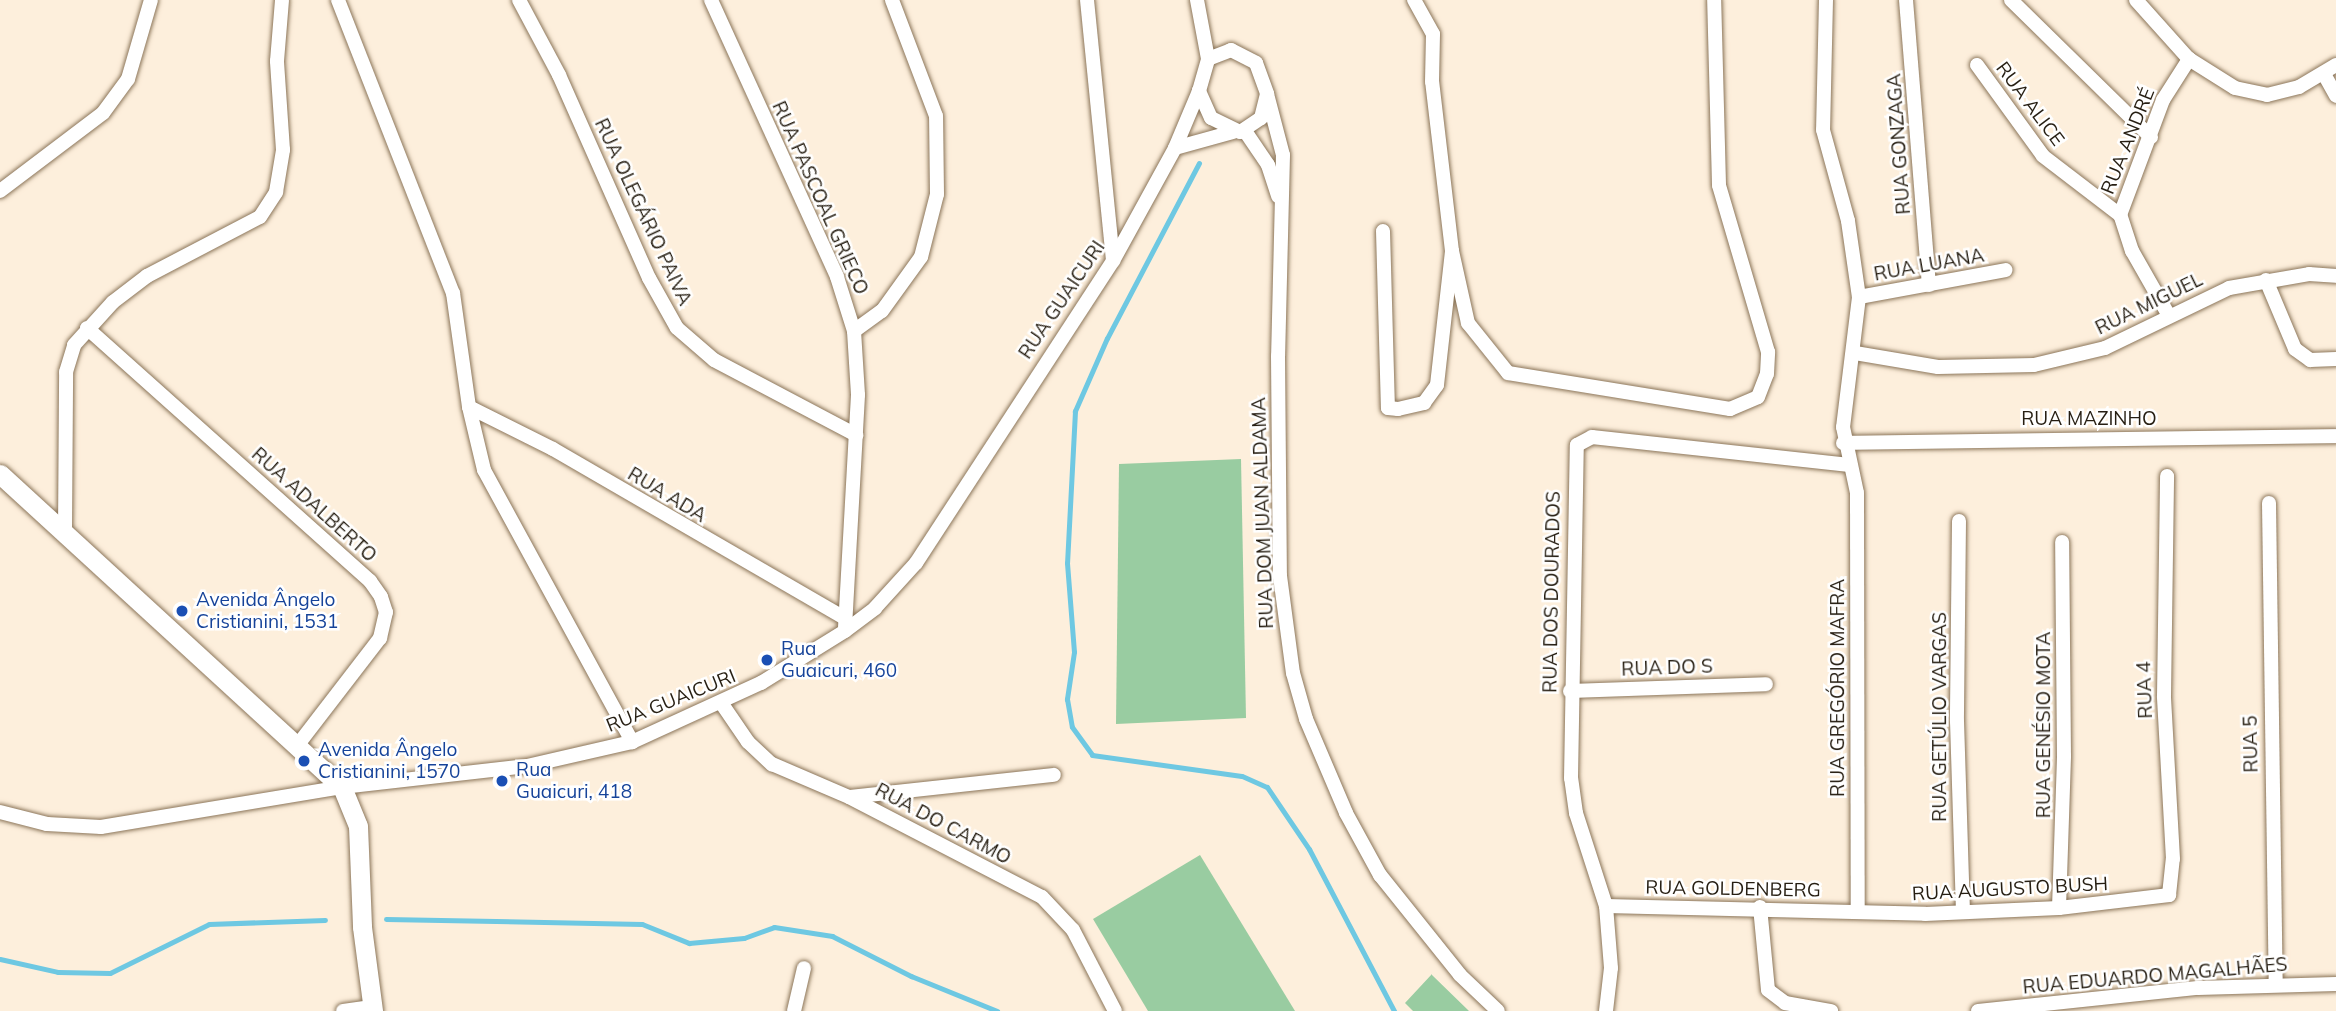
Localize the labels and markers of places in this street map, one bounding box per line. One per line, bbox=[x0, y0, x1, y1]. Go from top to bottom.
place label: Avenida Ângelo Cristianini, 1531 bbox=[196, 589, 339, 633]
marker: Avenida Ângelo Cristianini, 1531 bbox=[174, 603, 190, 619]
place label: Rua Guaicuri, 460 bbox=[781, 638, 897, 682]
marker: Rua Guaicuri, 460 bbox=[759, 652, 775, 668]
place label: Avenida Ângelo Cristianini, 1570 bbox=[318, 739, 461, 783]
marker: Avenida Ângelo Cristianini, 1570 bbox=[296, 753, 312, 769]
place label: Rua Guaicuri, 418 bbox=[516, 759, 632, 803]
marker: Rua Guaicuri, 418 bbox=[494, 773, 510, 789]

